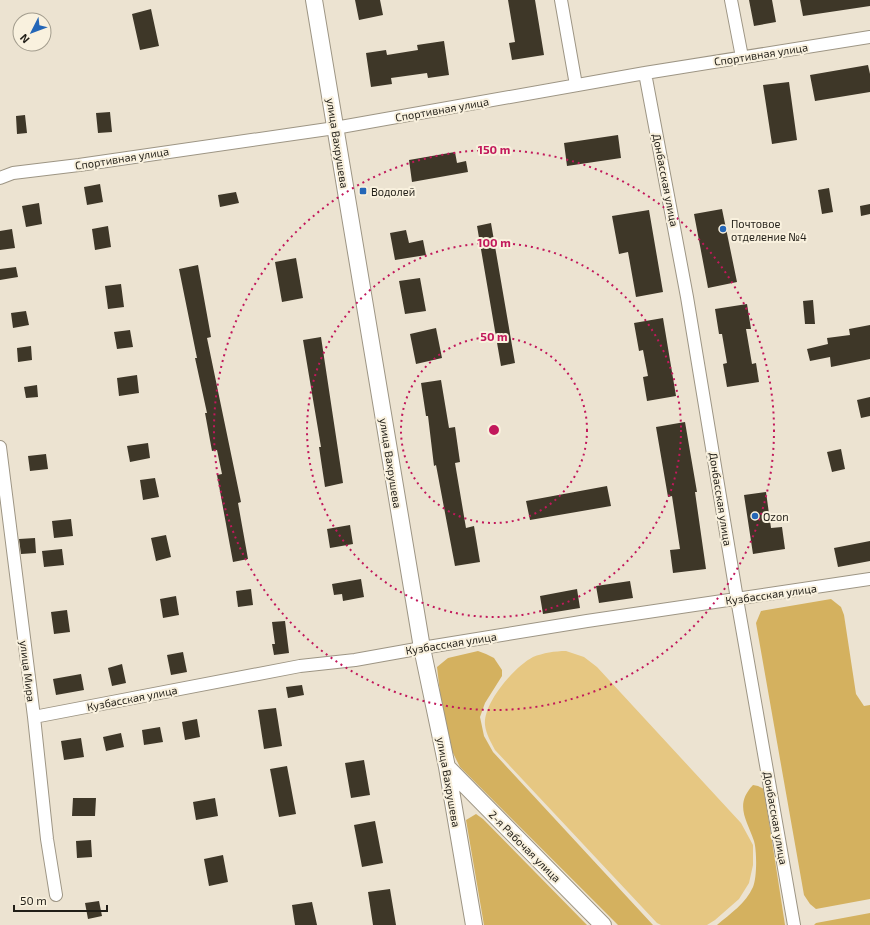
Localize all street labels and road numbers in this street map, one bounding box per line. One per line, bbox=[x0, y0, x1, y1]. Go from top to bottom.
street label: Спортивная улица bbox=[713, 40, 809, 69]
street label: Спортивная улица bbox=[394, 94, 490, 125]
street label: улица Вахрушева bbox=[323, 97, 352, 189]
street label: Донбасская улица bbox=[650, 132, 681, 228]
street label: Спортивная улица bbox=[74, 144, 170, 173]
street label: улица Вахрушева bbox=[376, 417, 405, 509]
street label: Донбасская улица bbox=[706, 451, 735, 547]
street label: Кузбасская улица bbox=[725, 581, 818, 608]
street label: Кузбасская улица bbox=[405, 629, 498, 658]
street label: улица Мира bbox=[17, 640, 38, 703]
street label: Кузбасская улица bbox=[86, 683, 179, 714]
street label: улица Вахрушева bbox=[434, 736, 463, 828]
street label: Донбасская улица bbox=[760, 770, 791, 866]
street label: 2-я Рабочая улица bbox=[486, 808, 563, 885]

